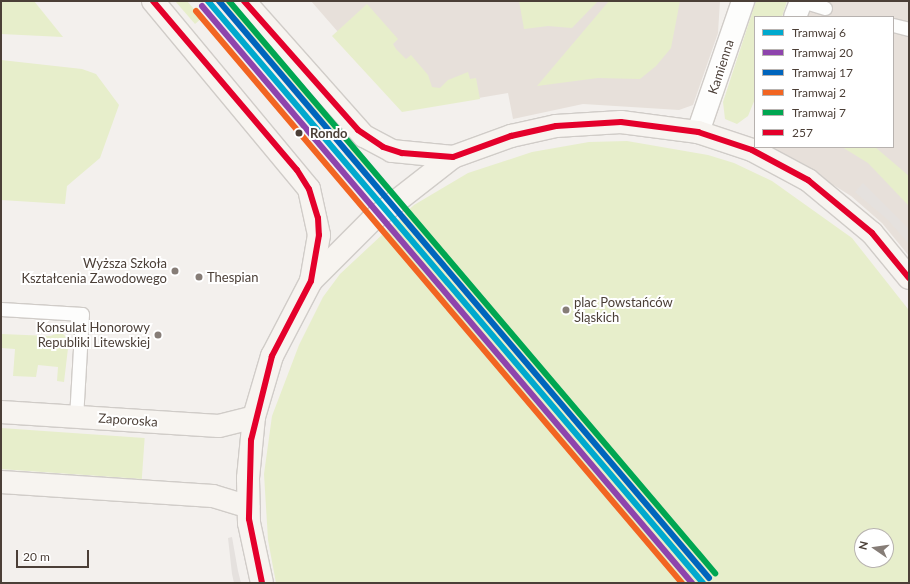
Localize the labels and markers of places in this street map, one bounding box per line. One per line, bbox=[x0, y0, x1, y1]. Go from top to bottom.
place label: Rondo bbox=[310, 125, 348, 141]
marker: Rondo bbox=[292, 126, 306, 140]
place label: Wyższa Szkoła Kształcenia Zawodowego bbox=[21, 256, 167, 287]
marker: Wyższa Szkoła Kształcenia Zawodowego bbox=[170, 266, 180, 276]
place label: Thespian bbox=[207, 269, 258, 285]
marker: Thespian bbox=[194, 272, 204, 282]
place label: plac Powstańców Śląskich bbox=[574, 295, 673, 326]
marker: plac Powstańców Śląskich bbox=[561, 305, 571, 315]
place label: Konsulat Honorowy Republiki Litewskiej bbox=[37, 320, 150, 351]
marker: Konsulat Honorowy Republiki Litewskiej bbox=[153, 330, 163, 340]

